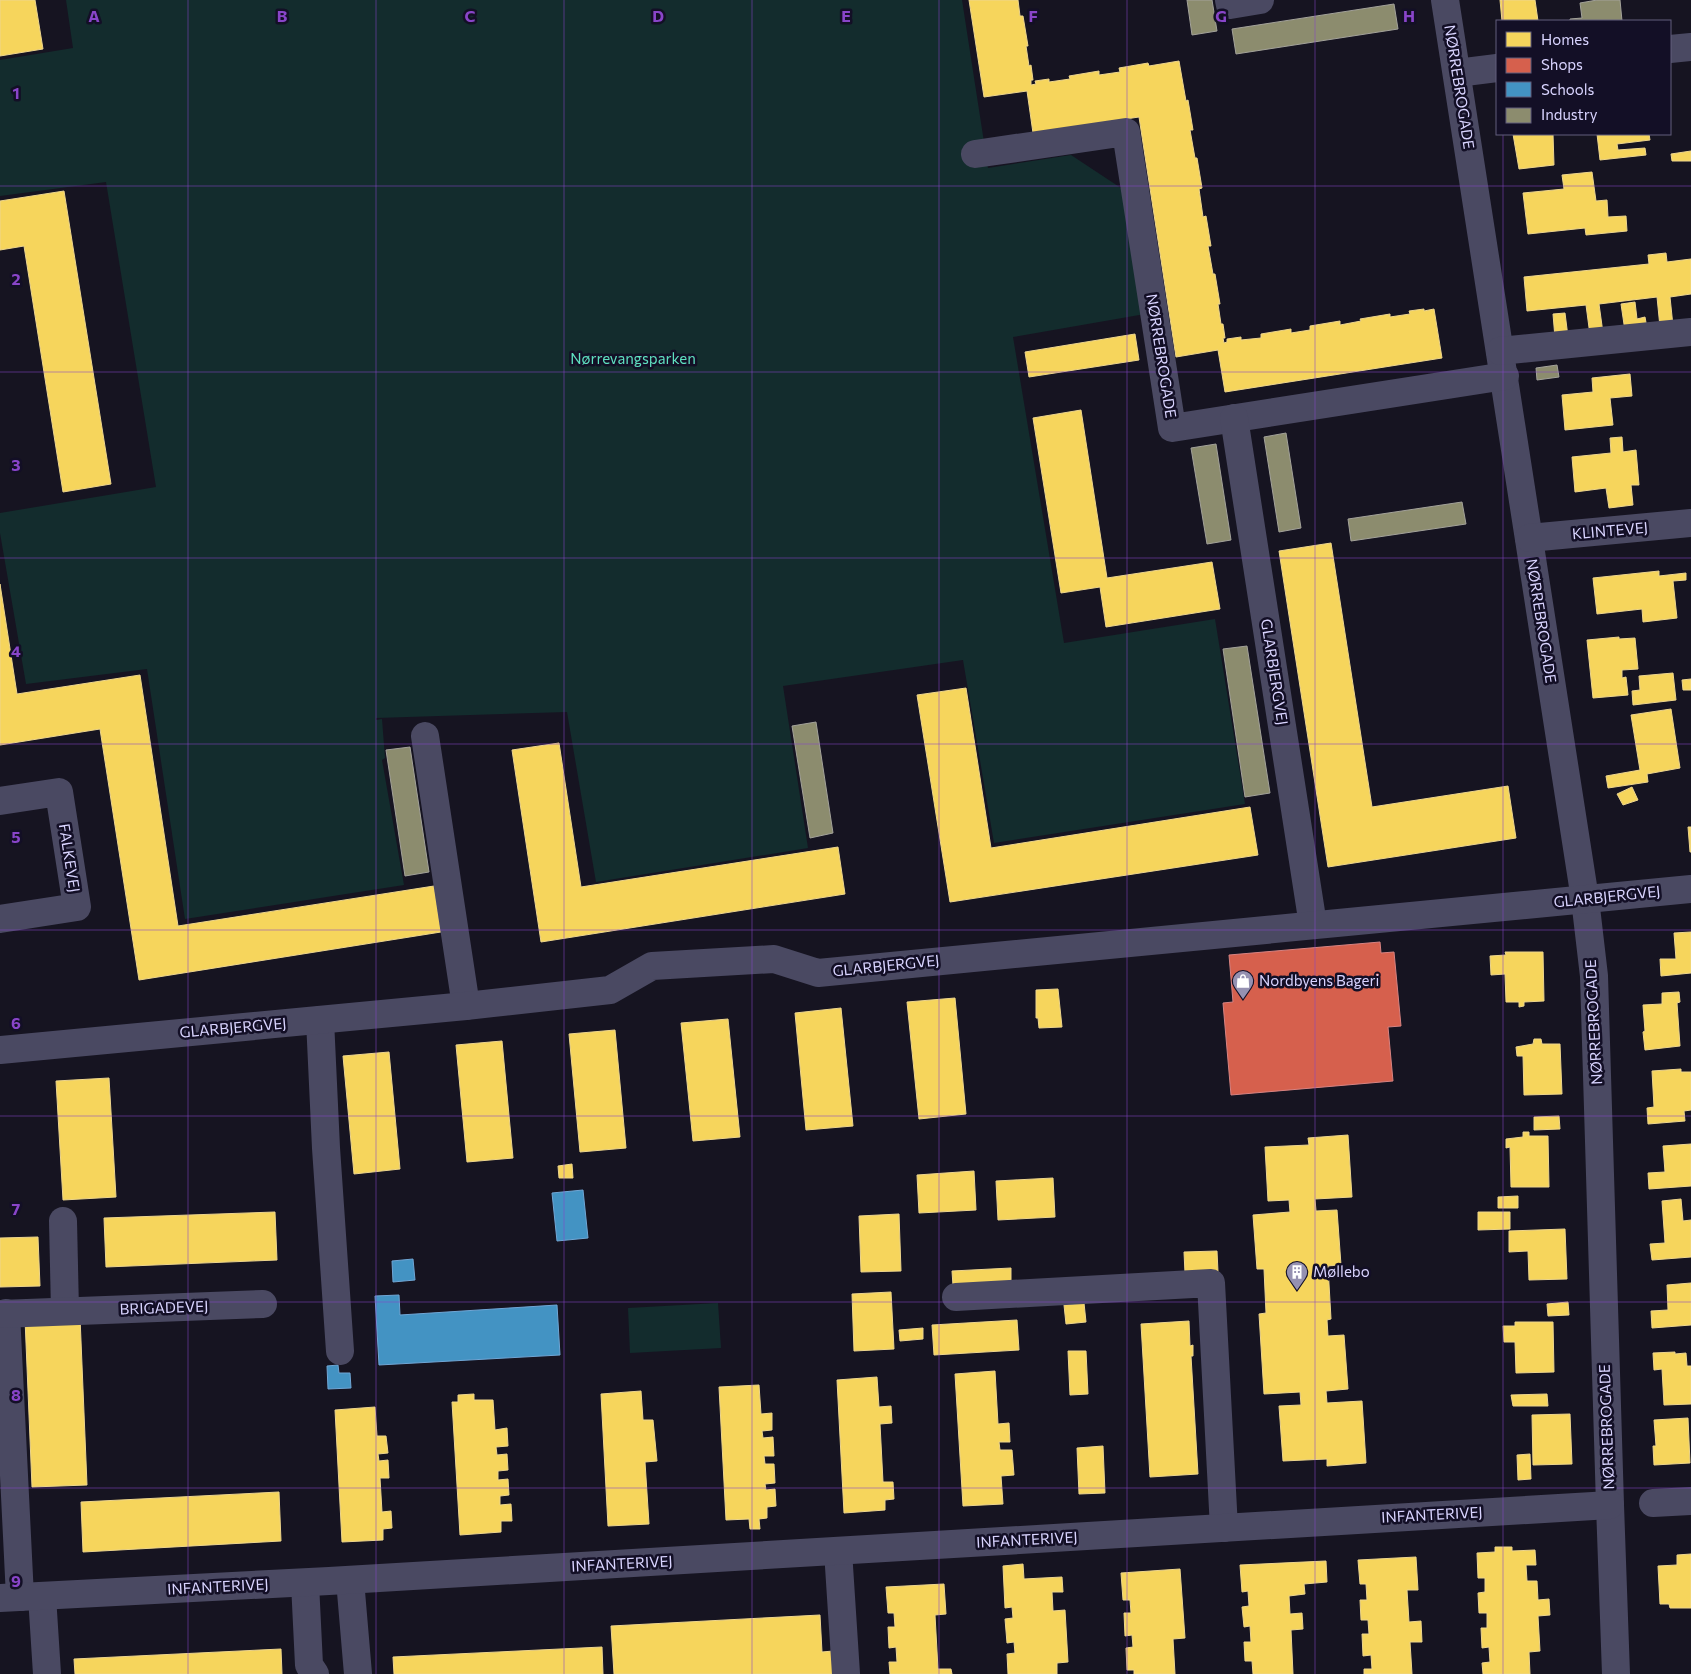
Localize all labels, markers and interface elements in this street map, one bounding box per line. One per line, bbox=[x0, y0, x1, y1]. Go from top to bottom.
text: A bbox=[88, 6, 100, 25]
text: B bbox=[277, 6, 288, 25]
text: C bbox=[465, 6, 476, 25]
text: D bbox=[652, 6, 664, 25]
text: E bbox=[841, 6, 851, 25]
text: F bbox=[1028, 6, 1038, 25]
text: G bbox=[1215, 6, 1227, 25]
text: H bbox=[1403, 6, 1415, 25]
legend bbox=[1496, 20, 1671, 135]
street label: NØRREBROGADE bbox=[1441, 23, 1479, 150]
text: Homes bbox=[1541, 30, 1589, 48]
text: Shops bbox=[1541, 55, 1583, 73]
text: Schools bbox=[1541, 80, 1595, 98]
text: 1 bbox=[12, 83, 20, 102]
text: Industry bbox=[1541, 105, 1598, 123]
text: 2 bbox=[11, 269, 21, 288]
street label: NØRREBROGADE bbox=[1143, 292, 1181, 419]
park label: Nørrevangsparken bbox=[570, 349, 696, 367]
text: 3 bbox=[11, 455, 21, 474]
street label: KLINTEVEJ bbox=[1571, 518, 1649, 542]
street label: NØRREBROGADE bbox=[1523, 557, 1561, 684]
street label: GLARBJERGVEJ bbox=[1258, 617, 1292, 726]
text: 4 bbox=[11, 641, 21, 660]
street label: FALKEVEJ bbox=[56, 822, 84, 894]
text: 5 bbox=[11, 827, 21, 846]
street label: GLARBJERGVEJ bbox=[1553, 881, 1661, 911]
street label: GLARBJERGVEJ bbox=[832, 950, 940, 980]
street label: NØRREBROGADE bbox=[1581, 959, 1605, 1085]
shop icon: Nordbyens Bageri bbox=[1231, 969, 1255, 1000]
place label: Nordbyens Bageri bbox=[1259, 971, 1379, 989]
text: 6 bbox=[11, 1013, 21, 1032]
street label: GLARBJERGVEJ bbox=[179, 1013, 287, 1041]
text: 7 bbox=[12, 1199, 21, 1218]
building icon: Møllebo bbox=[1285, 1260, 1309, 1291]
place label: Møllebo bbox=[1313, 1262, 1370, 1280]
street label: BRIGADEVEJ bbox=[119, 1296, 209, 1318]
street label: NØRREBROGADE bbox=[1595, 1364, 1617, 1490]
text: 8 bbox=[11, 1385, 21, 1404]
street label: INFANTERIVEJ bbox=[1381, 1502, 1483, 1526]
street label: INFANTERIVEJ bbox=[976, 1527, 1078, 1551]
street label: INFANTERIVEJ bbox=[571, 1551, 673, 1575]
text: 9 bbox=[11, 1571, 21, 1590]
street label: INFANTERIVEJ bbox=[167, 1574, 269, 1598]

